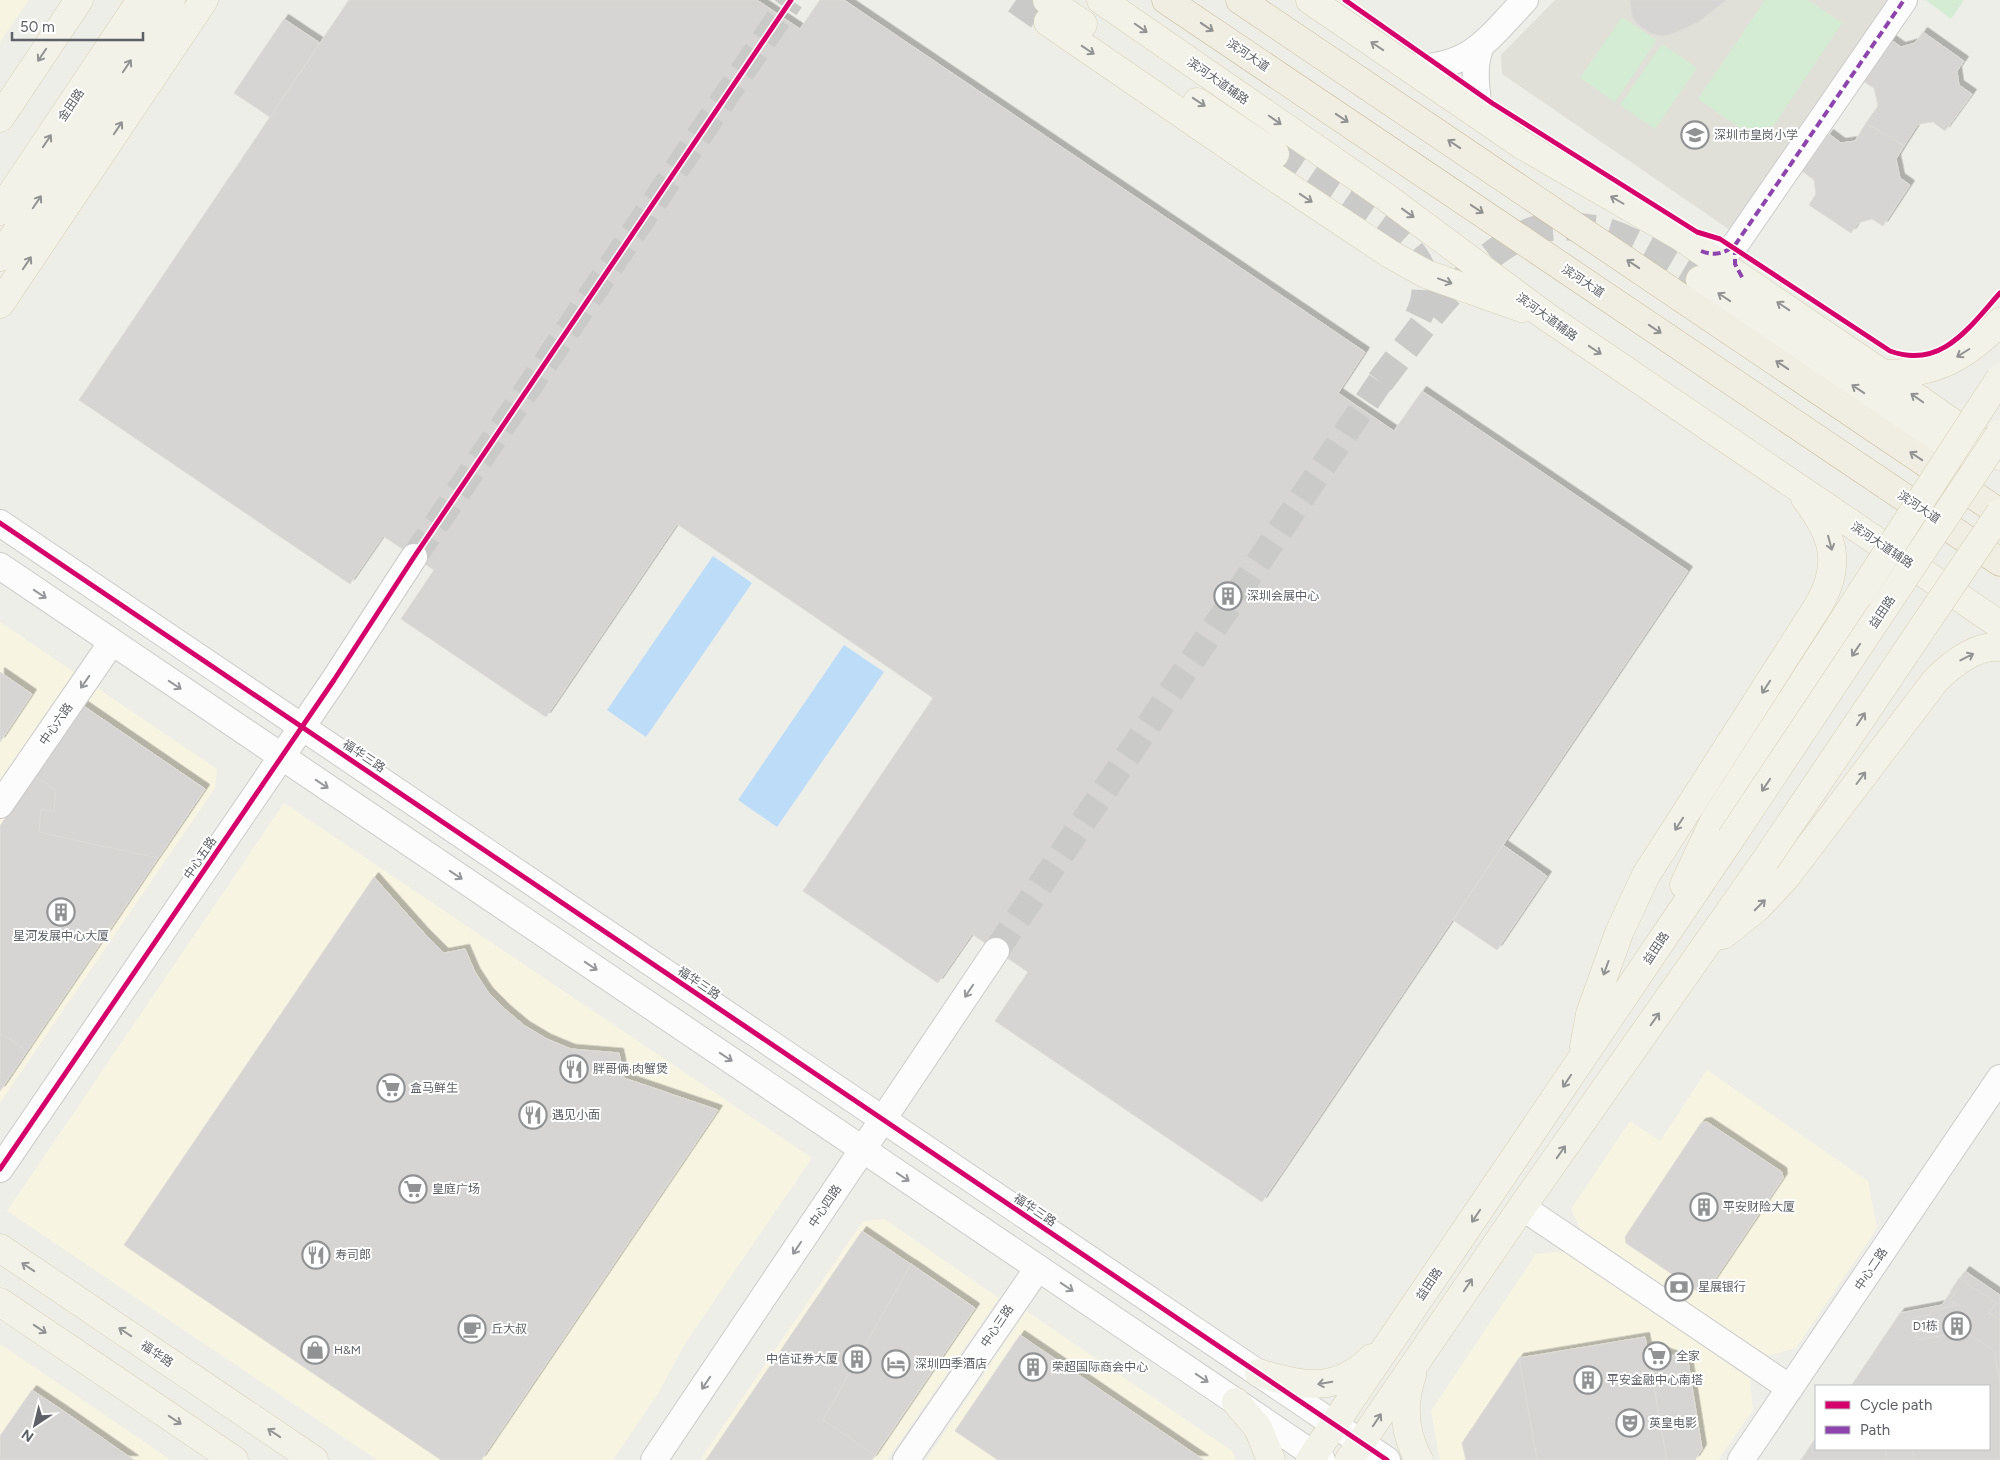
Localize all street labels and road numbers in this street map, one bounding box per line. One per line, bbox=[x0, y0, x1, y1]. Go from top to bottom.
street label: 滨河大道 bbox=[1224, 36, 1272, 74]
street label: 滨河大道辅路 bbox=[1184, 55, 1252, 107]
street label: 金田路 bbox=[55, 86, 87, 124]
street label: 滨河大道 bbox=[1559, 262, 1607, 300]
street label: 滨河大道辅路 bbox=[1514, 290, 1580, 344]
street label: 滨河大道 bbox=[1895, 488, 1943, 526]
street label: 滨河大道辅路 bbox=[1848, 519, 1916, 571]
street label: 益田路 bbox=[1866, 593, 1898, 631]
street label: 中心六路 bbox=[36, 700, 76, 748]
street label: 福华三路 bbox=[340, 737, 388, 775]
street label: 中心五路 bbox=[181, 834, 219, 882]
street label: 益田路 bbox=[1640, 929, 1672, 967]
street label: 福华三路 bbox=[675, 964, 723, 1002]
street label: 中心四路 bbox=[806, 1182, 844, 1230]
street label: 福华三路 bbox=[1011, 1191, 1059, 1229]
street label: 中心二路 bbox=[1852, 1245, 1890, 1293]
street label: 益田路 bbox=[1413, 1265, 1445, 1303]
street label: 中心三路 bbox=[978, 1302, 1016, 1350]
street label: 福华路 bbox=[138, 1338, 176, 1370]

